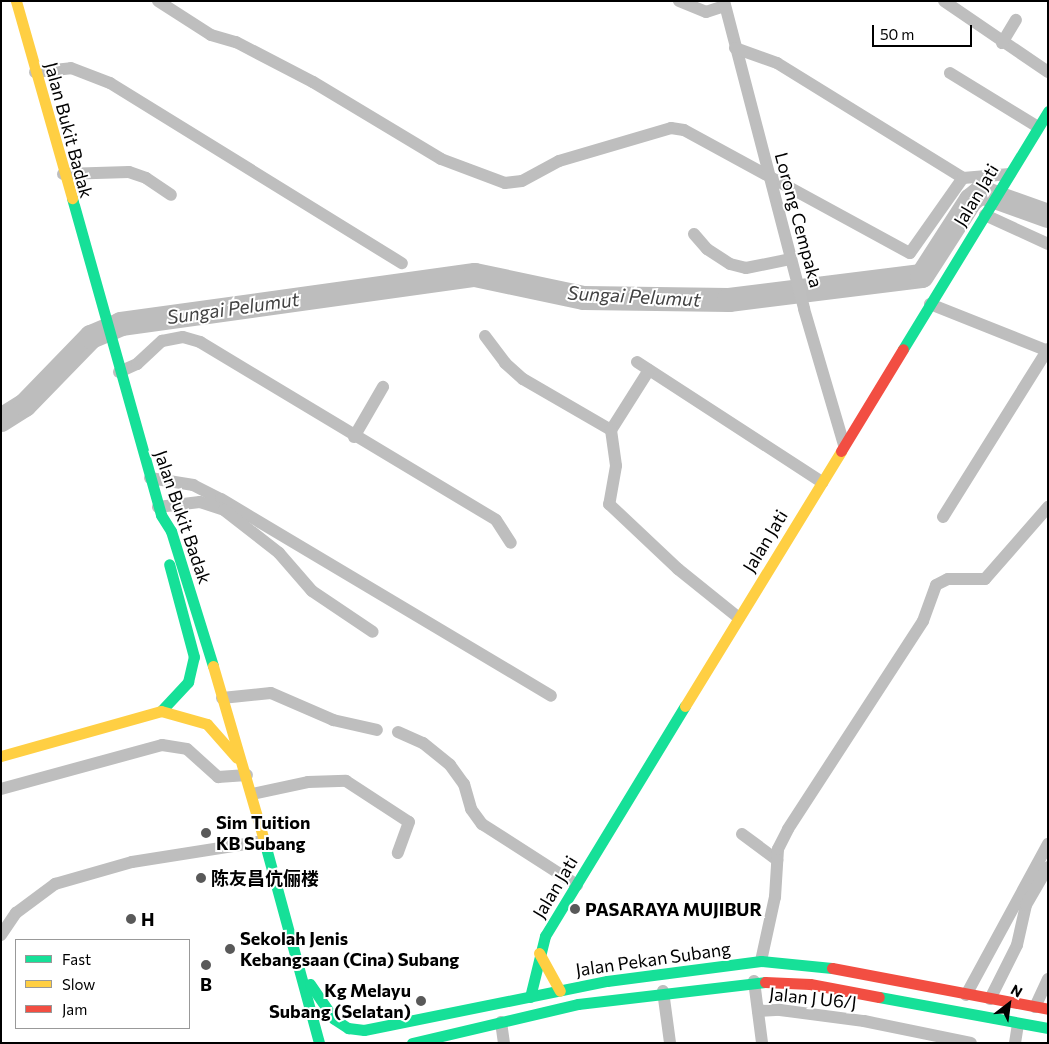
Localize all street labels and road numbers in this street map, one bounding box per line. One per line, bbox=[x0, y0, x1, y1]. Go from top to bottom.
street label: Jalan Bukit Badak bbox=[40, 60, 98, 200]
street label: Lorong Cempaka bbox=[771, 150, 827, 290]
street label: Jalan Jati bbox=[949, 160, 1003, 230]
street label: Jalan Bukit Badak bbox=[150, 447, 216, 587]
street label: Jalan Jati bbox=[738, 506, 792, 576]
street label: Jalan Jati bbox=[528, 852, 582, 922]
street label: Jalan Pekan Subang bbox=[574, 937, 732, 981]
street label: Jalan J U6/J bbox=[768, 983, 858, 1013]

